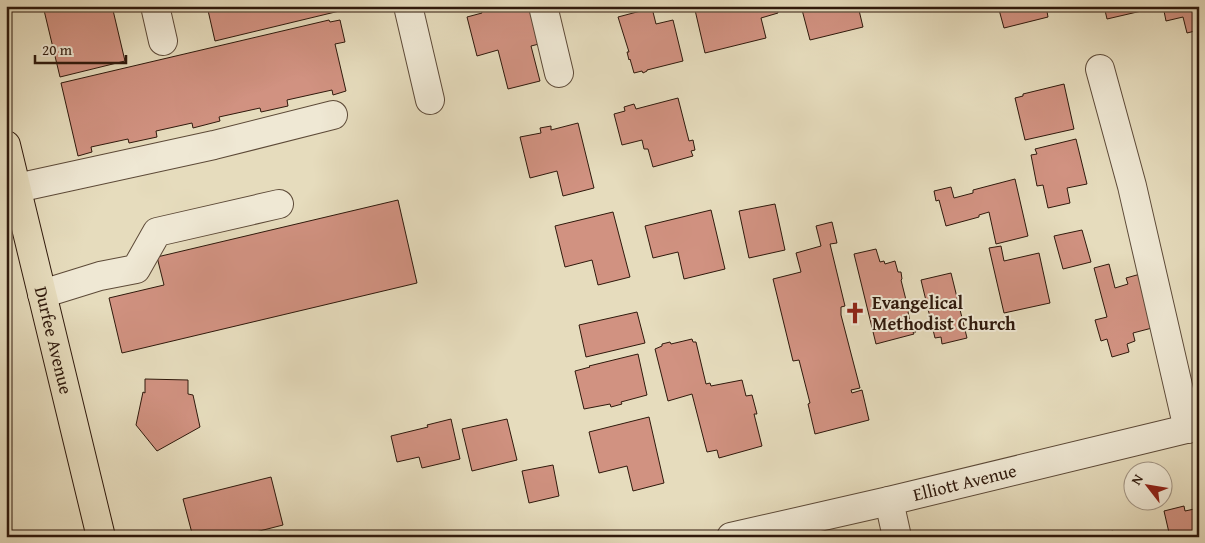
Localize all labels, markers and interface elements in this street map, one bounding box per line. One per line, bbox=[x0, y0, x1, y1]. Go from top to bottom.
scale bar bbox=[35, 32, 126, 64]
text: 20 m bbox=[42, 39, 73, 60]
street label: Durfee Avenue bbox=[28, 284, 80, 397]
place label: Evangelical Methodist Church bbox=[872, 289, 1016, 337]
church icon: Evangelical Methodist Church bbox=[842, 300, 868, 326]
street label: Elliott Avenue bbox=[910, 457, 1019, 508]
north arrow bbox=[1122, 460, 1172, 510]
text: N bbox=[1126, 470, 1148, 488]

